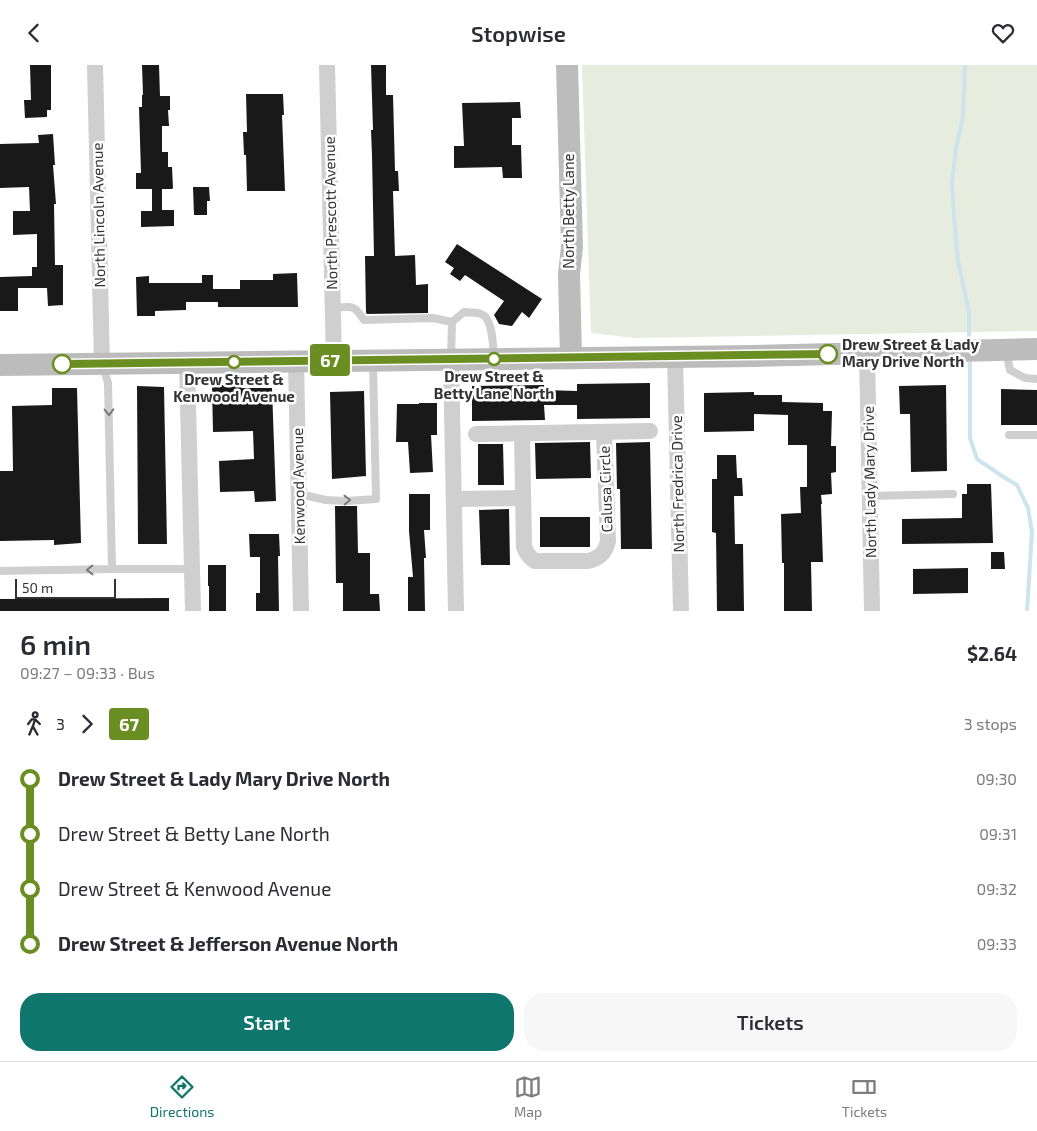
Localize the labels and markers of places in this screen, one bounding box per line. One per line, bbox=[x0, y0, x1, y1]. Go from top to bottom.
place label: Drew Street & Lady Mary Drive North bbox=[842, 335, 979, 371]
marker: Drew Street & Lady Mary Drive North bbox=[818, 344, 838, 364]
marker: Drew Street & Betty Lane North bbox=[487, 352, 501, 366]
unlabelled marker bbox=[52, 354, 72, 374]
marker: Drew Street & Kenwood Avenue bbox=[227, 355, 241, 369]
place label: Drew Street & Betty Lane North bbox=[434, 367, 554, 403]
place label: Drew Street & Kenwood Avenue bbox=[173, 370, 295, 405]

